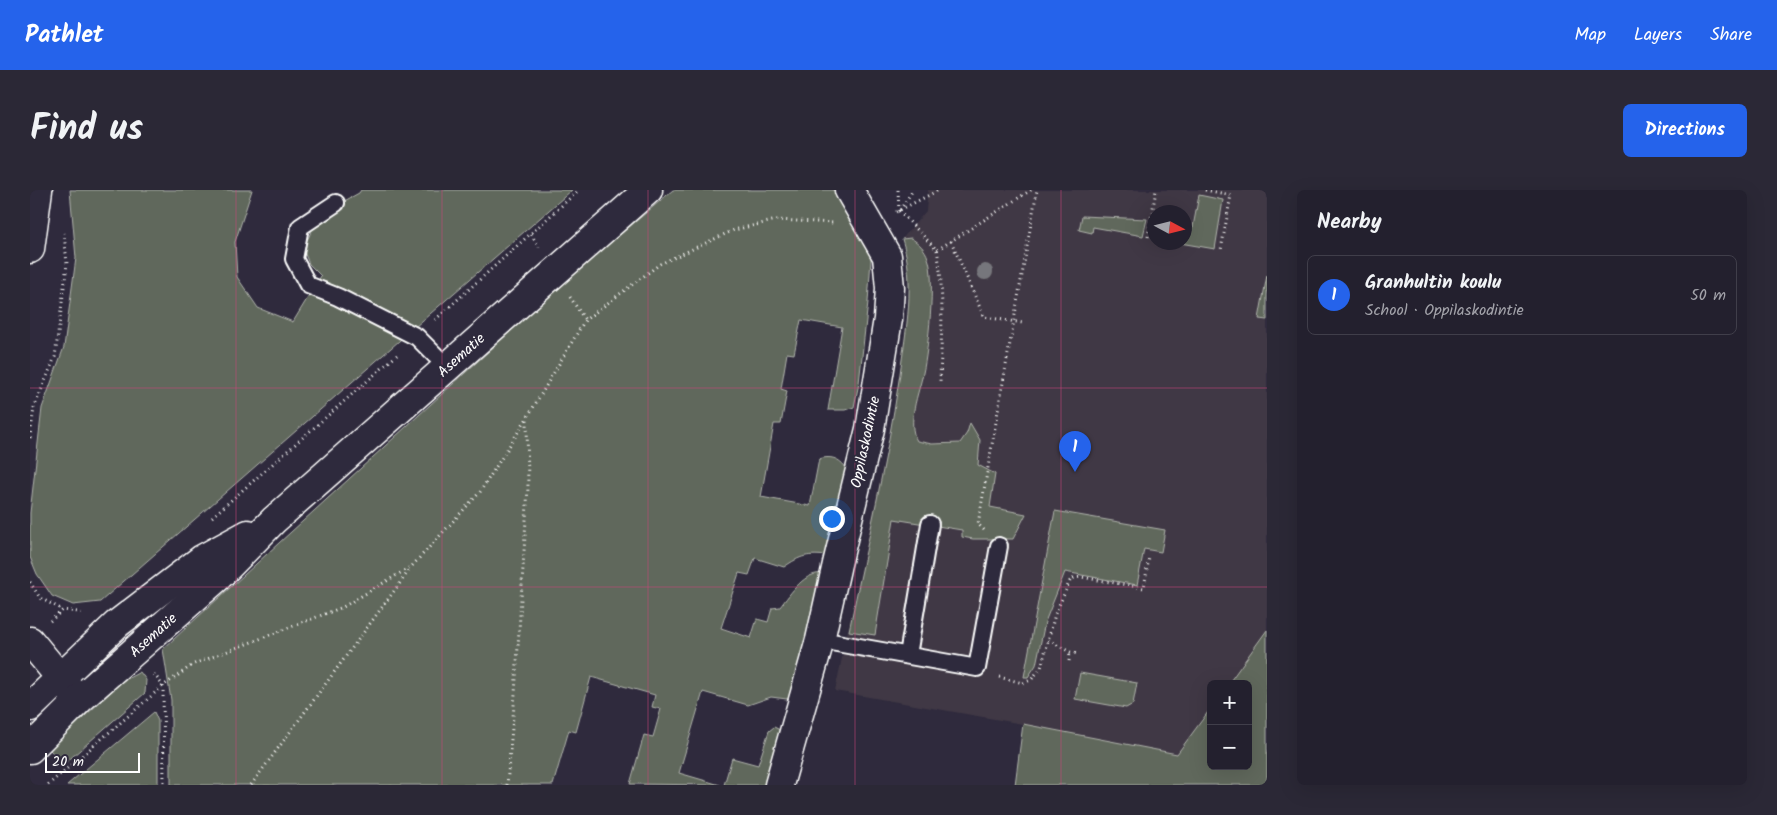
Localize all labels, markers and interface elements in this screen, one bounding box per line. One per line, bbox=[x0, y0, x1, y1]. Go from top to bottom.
text: Pathlet bbox=[25, 16, 104, 55]
text: Map bbox=[1575, 21, 1606, 50]
text: Layers bbox=[1634, 21, 1682, 50]
text: Share bbox=[1710, 21, 1752, 50]
text: Find us bbox=[30, 102, 143, 158]
button: Directions bbox=[1623, 104, 1747, 157]
north arrow bbox=[1147, 205, 1192, 250]
text: Nearby bbox=[1317, 206, 1382, 239]
text: Granhultin koulu bbox=[1365, 268, 1501, 298]
text: 1 bbox=[1332, 283, 1336, 308]
text: 50 m bbox=[1690, 283, 1726, 308]
text: School · Oppilaskodintie bbox=[1365, 298, 1524, 323]
street label: Asematie bbox=[432, 327, 491, 384]
street label: Oppilaskodintie bbox=[845, 394, 887, 490]
pin: 1 bbox=[1059, 431, 1091, 472]
your location bbox=[819, 506, 845, 532]
street label: Asematie bbox=[124, 607, 183, 664]
map controls bbox=[1207, 680, 1252, 770]
button: + bbox=[1207, 680, 1252, 725]
button: − bbox=[1207, 725, 1252, 770]
scale bar bbox=[45, 750, 140, 773]
text: 20 m bbox=[52, 751, 84, 773]

